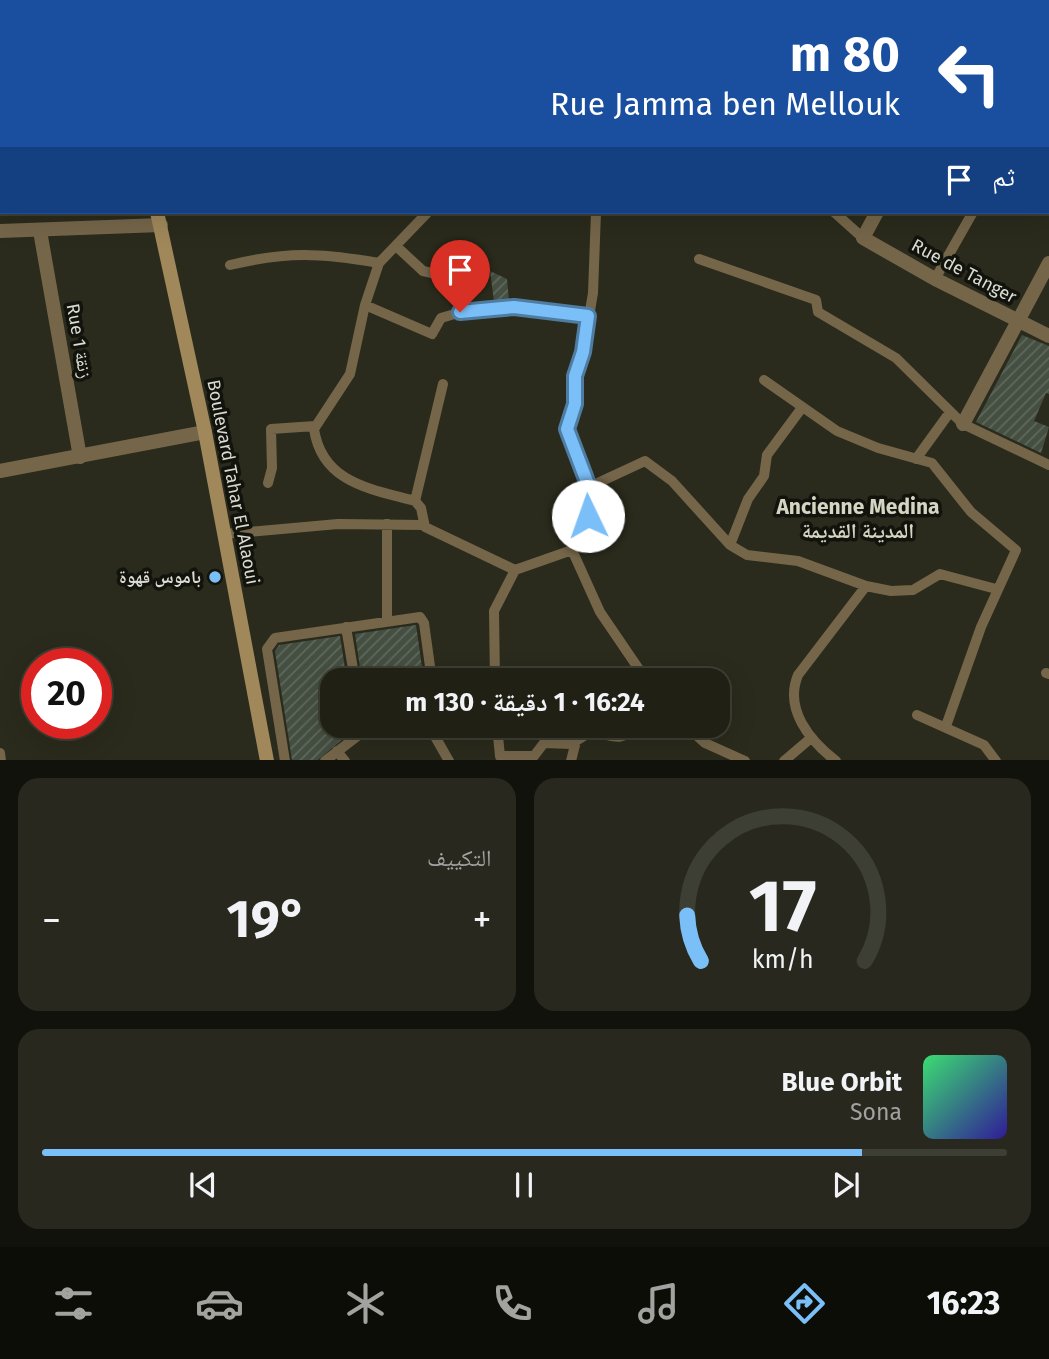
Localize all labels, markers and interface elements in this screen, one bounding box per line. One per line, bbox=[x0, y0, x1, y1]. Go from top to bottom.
text: 80 m bbox=[790, 25, 900, 84]
icon: left bbox=[924, 28, 1015, 119]
text: Rue Jamma ben Mellouk bbox=[550, 85, 900, 123]
icon: arrive bbox=[940, 161, 978, 199]
text: ثم bbox=[992, 162, 1015, 193]
street label: Rue de Tanger bbox=[908, 234, 1020, 308]
pin bbox=[430, 240, 490, 312]
icon: arrive bbox=[441, 251, 479, 289]
street label: Rue 1 زنقة bbox=[62, 302, 96, 380]
street label: Boulevard Tahar El Alaoui bbox=[202, 378, 264, 586]
position arrow bbox=[551, 479, 625, 553]
district label: Ancienne Medina المدينة القديمة bbox=[775, 494, 940, 544]
place label: باموس قهوة bbox=[119, 566, 201, 588]
marker: باموس قهوة bbox=[207, 569, 223, 585]
speed limit sign: 20 bbox=[21, 648, 112, 739]
text: 16:24 · 1 دقيقة · 130 m bbox=[405, 687, 645, 718]
text: التكييف bbox=[427, 844, 492, 872]
text: 17 bbox=[748, 863, 816, 950]
text: 19° bbox=[227, 888, 307, 951]
text: − bbox=[42, 897, 61, 943]
text: + bbox=[473, 897, 491, 943]
text: km/h bbox=[751, 944, 813, 974]
text: Blue Orbit bbox=[782, 1067, 902, 1098]
text: Sona bbox=[850, 1098, 902, 1126]
icon: previous bbox=[184, 1166, 222, 1204]
icon: pause bbox=[505, 1166, 543, 1204]
icon: next bbox=[827, 1166, 865, 1204]
icon: filters bbox=[49, 1279, 98, 1328]
icon: car bbox=[195, 1279, 244, 1328]
icon: climate bbox=[341, 1279, 390, 1328]
icon: phone bbox=[488, 1279, 537, 1328]
icon: music bbox=[634, 1279, 683, 1328]
icon: directions bbox=[780, 1279, 829, 1328]
text: 16:23 bbox=[927, 1284, 1000, 1322]

